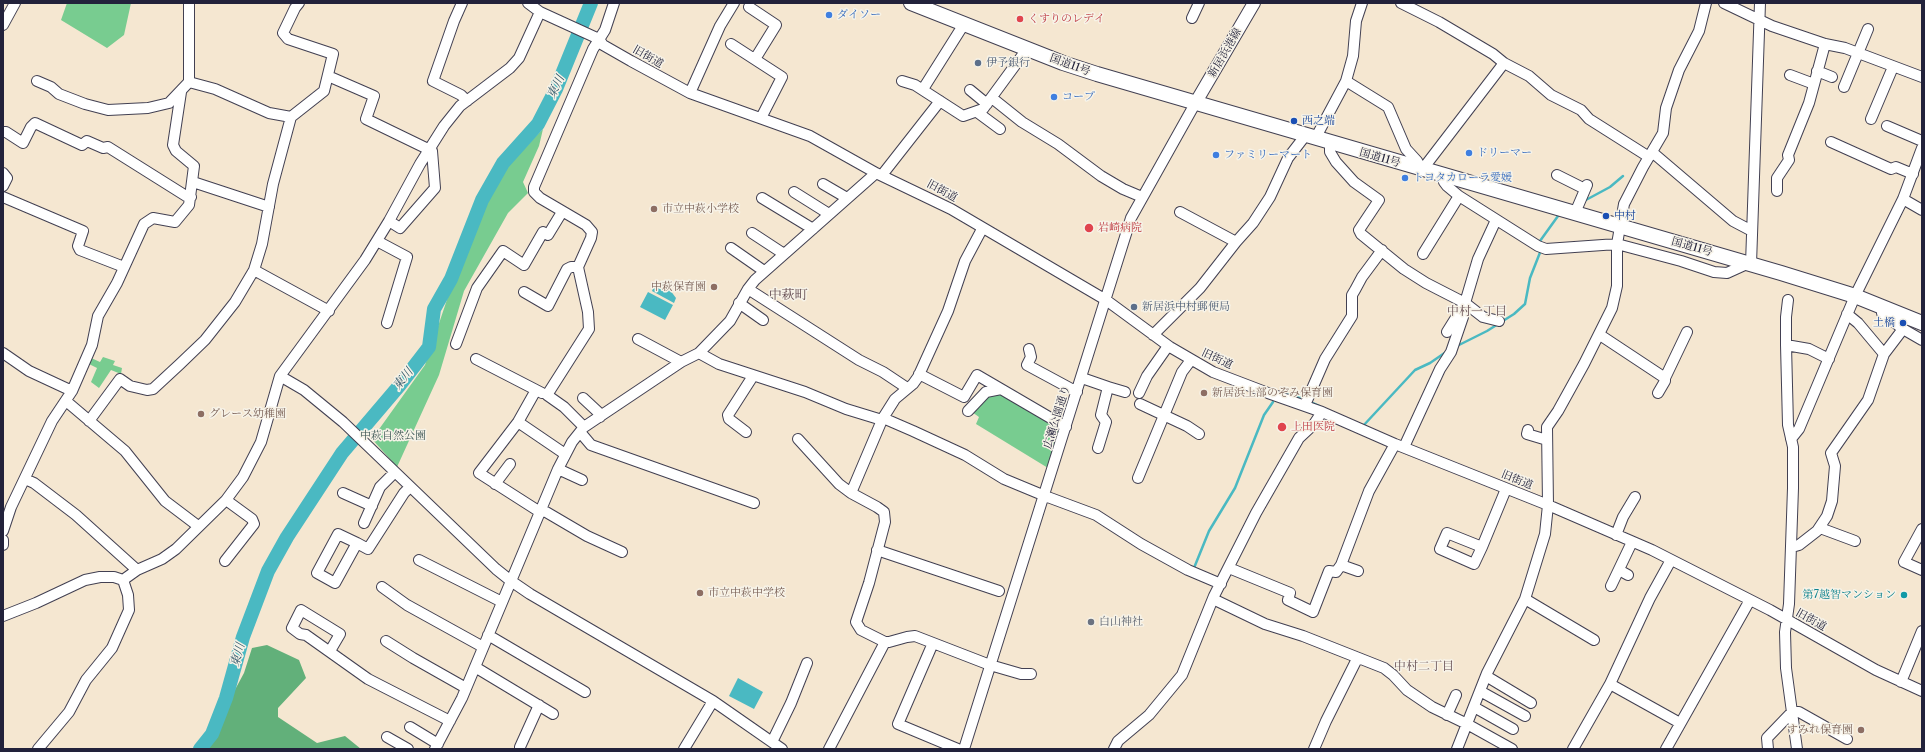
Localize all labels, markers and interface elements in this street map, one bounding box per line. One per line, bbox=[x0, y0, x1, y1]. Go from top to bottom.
place label: ダイソー bbox=[837, 8, 881, 22]
marker: ダイソー bbox=[824, 10, 834, 20]
place label: くすりのレデイ bbox=[1028, 12, 1105, 26]
marker: くすりのレデイ bbox=[1015, 14, 1025, 24]
street label: 新居浜港線 bbox=[1206, 26, 1244, 80]
street label: 旧街道 bbox=[630, 43, 666, 71]
street label: 国道11号 bbox=[1048, 52, 1092, 78]
place label: 伊予銀行 bbox=[986, 56, 1030, 70]
marker: 伊予銀行 bbox=[973, 58, 983, 68]
water label: 東川 bbox=[544, 73, 568, 101]
place label: コープ bbox=[1062, 90, 1095, 104]
marker: コープ bbox=[1049, 92, 1059, 102]
place label: 西之端 bbox=[1302, 114, 1335, 128]
marker: 西之端 bbox=[1289, 116, 1299, 126]
street label: 国道11号 bbox=[1358, 146, 1402, 170]
place label: ドリーマー bbox=[1477, 146, 1532, 160]
place label: ファミリーマート bbox=[1224, 148, 1312, 162]
marker: ドリーマー bbox=[1464, 148, 1474, 158]
marker: ファミリーマート bbox=[1211, 150, 1221, 160]
place label: トヨタカローラ愛媛 bbox=[1413, 171, 1512, 185]
marker: トヨタカローラ愛媛 bbox=[1400, 173, 1410, 183]
street label: 旧街道 bbox=[924, 177, 960, 205]
place label: 市立中萩小学校 bbox=[662, 202, 739, 216]
marker: 市立中萩小学校 bbox=[649, 204, 659, 214]
place label: 中村 bbox=[1614, 209, 1636, 223]
marker: 中村 bbox=[1601, 211, 1611, 221]
place label: 岩崎病院 bbox=[1098, 221, 1142, 235]
marker: 岩崎病院 bbox=[1083, 222, 1095, 234]
street label: 国道11号 bbox=[1670, 235, 1714, 259]
place label: 中萩保育園 bbox=[651, 280, 706, 294]
marker: 中萩保育園 bbox=[709, 282, 719, 292]
district label: 中萩町 bbox=[769, 287, 807, 303]
place label: 新居浜中村郵便局 bbox=[1142, 300, 1230, 314]
marker: 新居浜中村郵便局 bbox=[1129, 302, 1139, 312]
district label: 中村一丁目 bbox=[1447, 305, 1507, 319]
place label: 土橋 bbox=[1873, 316, 1895, 330]
marker: 土橋 bbox=[1898, 318, 1908, 328]
street label: 旧街道 bbox=[1199, 346, 1235, 372]
water label: 東川 bbox=[390, 365, 416, 393]
street label: 広瀬公園通り bbox=[1041, 384, 1073, 450]
place label: 新居浜上部のぞみ保育園 bbox=[1212, 386, 1333, 400]
marker: 新居浜上部のぞみ保育園 bbox=[1199, 388, 1209, 398]
place label: グレース幼稚園 bbox=[209, 407, 286, 421]
marker: グレース幼稚園 bbox=[196, 409, 206, 419]
place label: 上田医院 bbox=[1291, 420, 1335, 434]
marker: 上田医院 bbox=[1276, 421, 1288, 433]
park label: 中萩自然公園 bbox=[360, 429, 426, 443]
street label: 旧街道 bbox=[1499, 468, 1535, 492]
place label: 市立中萩中学校 bbox=[708, 586, 785, 600]
marker: 市立中萩中学校 bbox=[695, 588, 705, 598]
place label: 第7越智マンション bbox=[1803, 588, 1896, 602]
marker: 第7越智マンション bbox=[1899, 590, 1909, 600]
street label: 旧街道 bbox=[1793, 606, 1829, 634]
place label: 白山神社 bbox=[1099, 615, 1143, 629]
marker: 白山神社 bbox=[1086, 617, 1096, 627]
water label: 東川 bbox=[228, 641, 248, 669]
district label: 中村二丁目 bbox=[1394, 660, 1454, 674]
place label: すみれ保育園 bbox=[1787, 723, 1853, 737]
marker: すみれ保育園 bbox=[1856, 725, 1866, 735]

